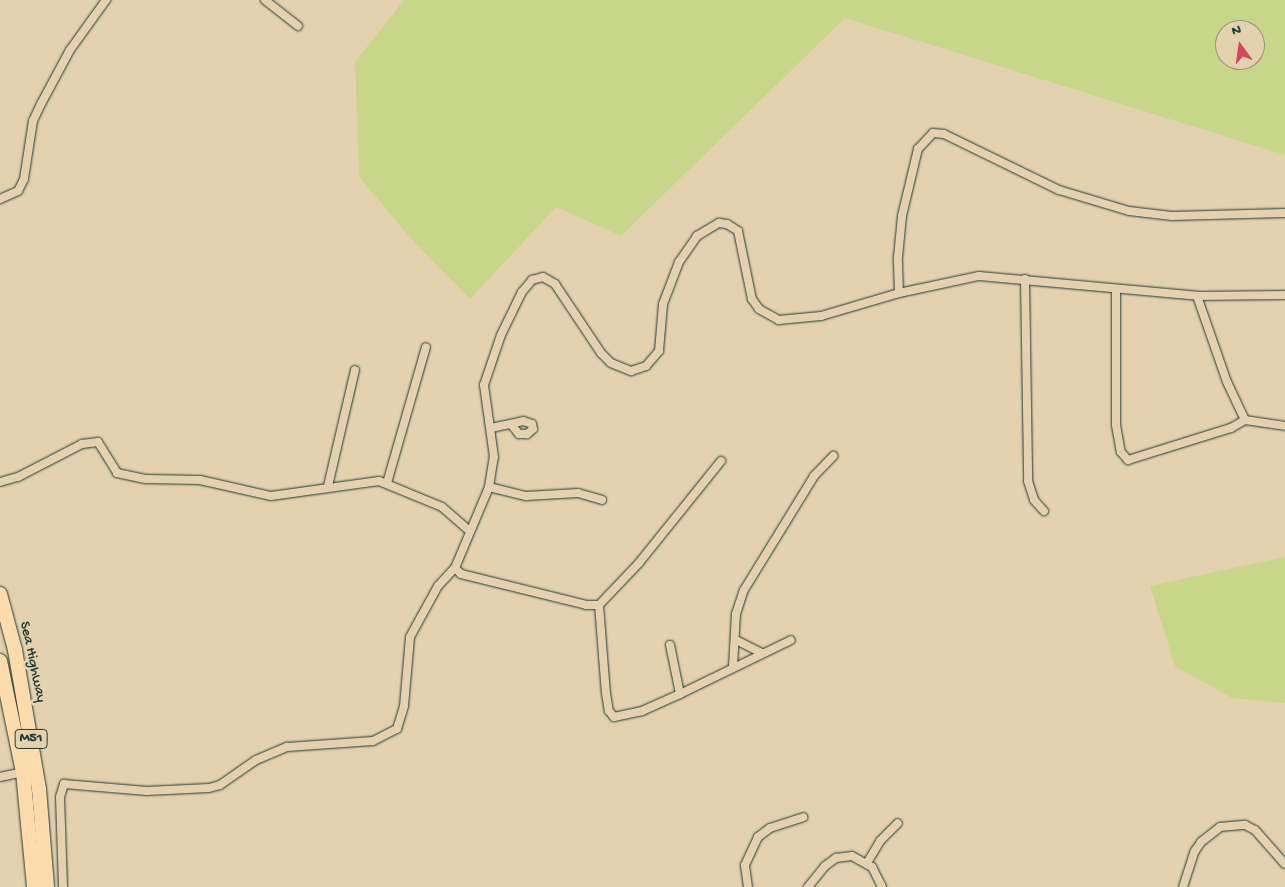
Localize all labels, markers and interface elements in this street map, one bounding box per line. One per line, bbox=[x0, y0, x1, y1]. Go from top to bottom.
north arrow bbox=[1215, 20, 1265, 70]
text: N bbox=[1230, 22, 1243, 40]
street label: Sea Highway bbox=[15, 620, 49, 704]
road number: M51 bbox=[14, 728, 48, 751]

